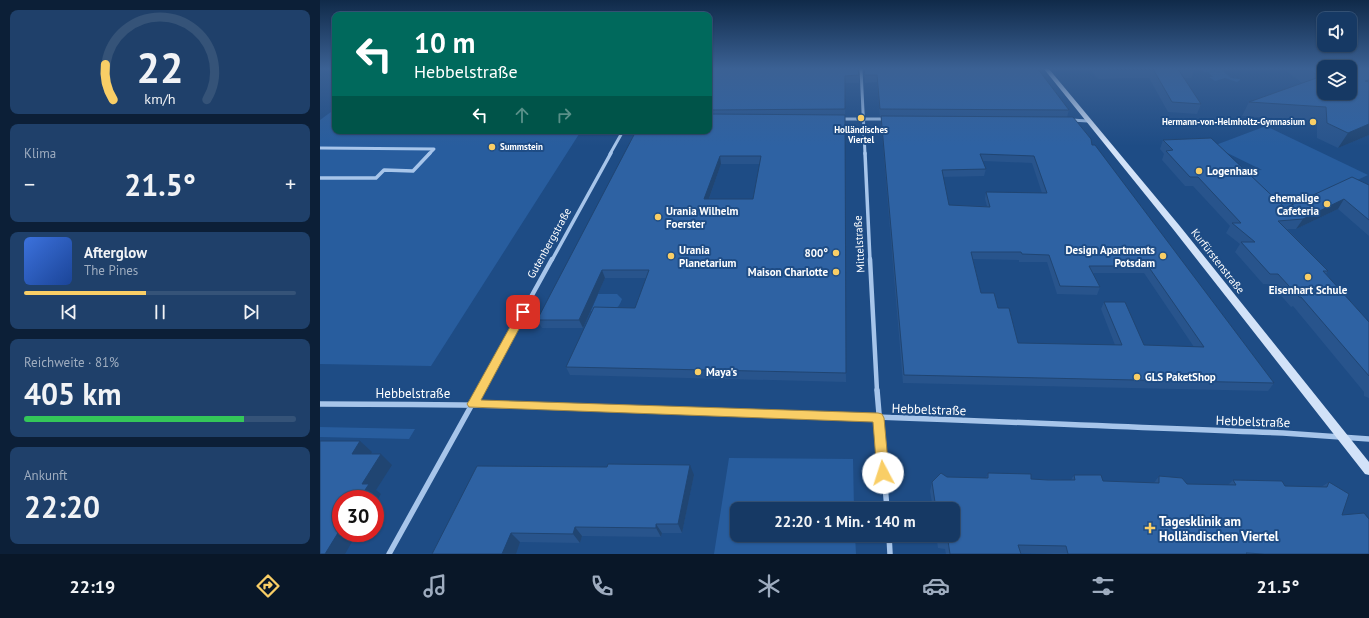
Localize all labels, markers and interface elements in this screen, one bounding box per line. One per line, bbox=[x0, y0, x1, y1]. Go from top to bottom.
map controls bbox=[1317, 12, 1357, 100]
button: sound bbox=[1317, 12, 1357, 52]
text: 10 m bbox=[414, 24, 475, 61]
icon: left bbox=[348, 28, 400, 80]
text: 22 bbox=[136, 41, 184, 94]
text: Hebbelstraße bbox=[414, 60, 518, 83]
button: layers bbox=[1317, 60, 1357, 100]
text: km/h bbox=[144, 89, 176, 108]
icon: left bbox=[469, 104, 491, 126]
icon: ahead bbox=[511, 104, 533, 126]
icon: right bbox=[553, 104, 575, 126]
marker: Holländisches Viertel bbox=[856, 113, 866, 123]
place label: Hermann-von-Helmholtz-Gymnasium bbox=[1162, 116, 1305, 127]
marker: Hermann-von-Helmholtz-Gymnasium bbox=[1308, 117, 1318, 127]
place label: Holländisches Viertel bbox=[834, 124, 888, 145]
place label: Summstein bbox=[500, 141, 543, 152]
marker: Summstein bbox=[487, 142, 497, 152]
text: Klima bbox=[24, 145, 56, 162]
place label: Logenhaus bbox=[1207, 164, 1258, 178]
text: 21.5° bbox=[124, 165, 196, 204]
marker: Logenhaus bbox=[1194, 166, 1204, 176]
text: − bbox=[24, 170, 35, 198]
text: + bbox=[285, 170, 296, 198]
place label: ehemalige Cafeteria bbox=[1270, 191, 1319, 218]
marker: ehemalige Cafeteria bbox=[1322, 199, 1332, 209]
place label: Urania Wilhelm Foerster bbox=[666, 204, 739, 231]
street label: Gutenbergstraße bbox=[524, 205, 574, 281]
marker: Urania Wilhelm Foerster bbox=[653, 212, 663, 222]
street label: Mittelstraße bbox=[850, 215, 867, 273]
street label: Kurfürstenstraße bbox=[1188, 226, 1248, 297]
text: Afterglow bbox=[84, 243, 147, 262]
place label: Urania Planetarium bbox=[679, 243, 737, 270]
place label: Design Apartments Potsdam bbox=[1065, 243, 1155, 270]
place label: 800° bbox=[804, 246, 828, 260]
marker: 800° bbox=[831, 248, 841, 258]
marker: Urania Planetarium bbox=[666, 251, 676, 261]
marker: Design Apartments Potsdam bbox=[1158, 251, 1168, 261]
text: The Pines bbox=[84, 262, 138, 279]
place label: Maison Charlotte bbox=[748, 265, 828, 279]
marker: Maison Charlotte bbox=[831, 267, 841, 277]
marker: Eisenhart Schule bbox=[1303, 272, 1313, 282]
place label: Eisenhart Schule bbox=[1269, 283, 1348, 297]
pin bbox=[506, 295, 540, 329]
icon: previous bbox=[58, 301, 80, 323]
icon: pause bbox=[149, 301, 171, 323]
icon: next bbox=[240, 301, 262, 323]
icon: arrive bbox=[512, 301, 534, 323]
text: Reichweite · 81% bbox=[24, 354, 119, 371]
place label: Maya's bbox=[706, 365, 738, 379]
marker: Maya's bbox=[693, 367, 703, 377]
place label: GLS PaketShop bbox=[1145, 370, 1216, 384]
marker: GLS PaketShop bbox=[1132, 372, 1142, 382]
text: 405 km bbox=[24, 374, 122, 413]
street label: Hebbelstraße bbox=[376, 385, 450, 402]
street label: Hebbelstraße bbox=[891, 400, 967, 419]
street label: Hebbelstraße bbox=[1215, 412, 1291, 431]
position arrow bbox=[862, 452, 904, 494]
text: Ankunft bbox=[24, 467, 67, 484]
text: 22:20 bbox=[24, 487, 100, 526]
speed limit sign: 30 bbox=[332, 490, 384, 542]
text: 22:20 · 1 Min. · 140 m bbox=[774, 512, 916, 531]
place label: Tagesklinik am Holländischen Viertel bbox=[1159, 513, 1279, 545]
marker: Tagesklinik am Holländischen Viertel bbox=[1144, 522, 1156, 534]
icon: directions bbox=[254, 572, 282, 600]
icon: music bbox=[421, 572, 449, 600]
icon: phone bbox=[588, 572, 616, 600]
icon: climate bbox=[755, 572, 783, 600]
icon: car bbox=[922, 572, 950, 600]
icon: filters bbox=[1089, 572, 1117, 600]
text: 22:19 bbox=[70, 575, 115, 598]
text: 21.5° bbox=[1257, 575, 1299, 598]

